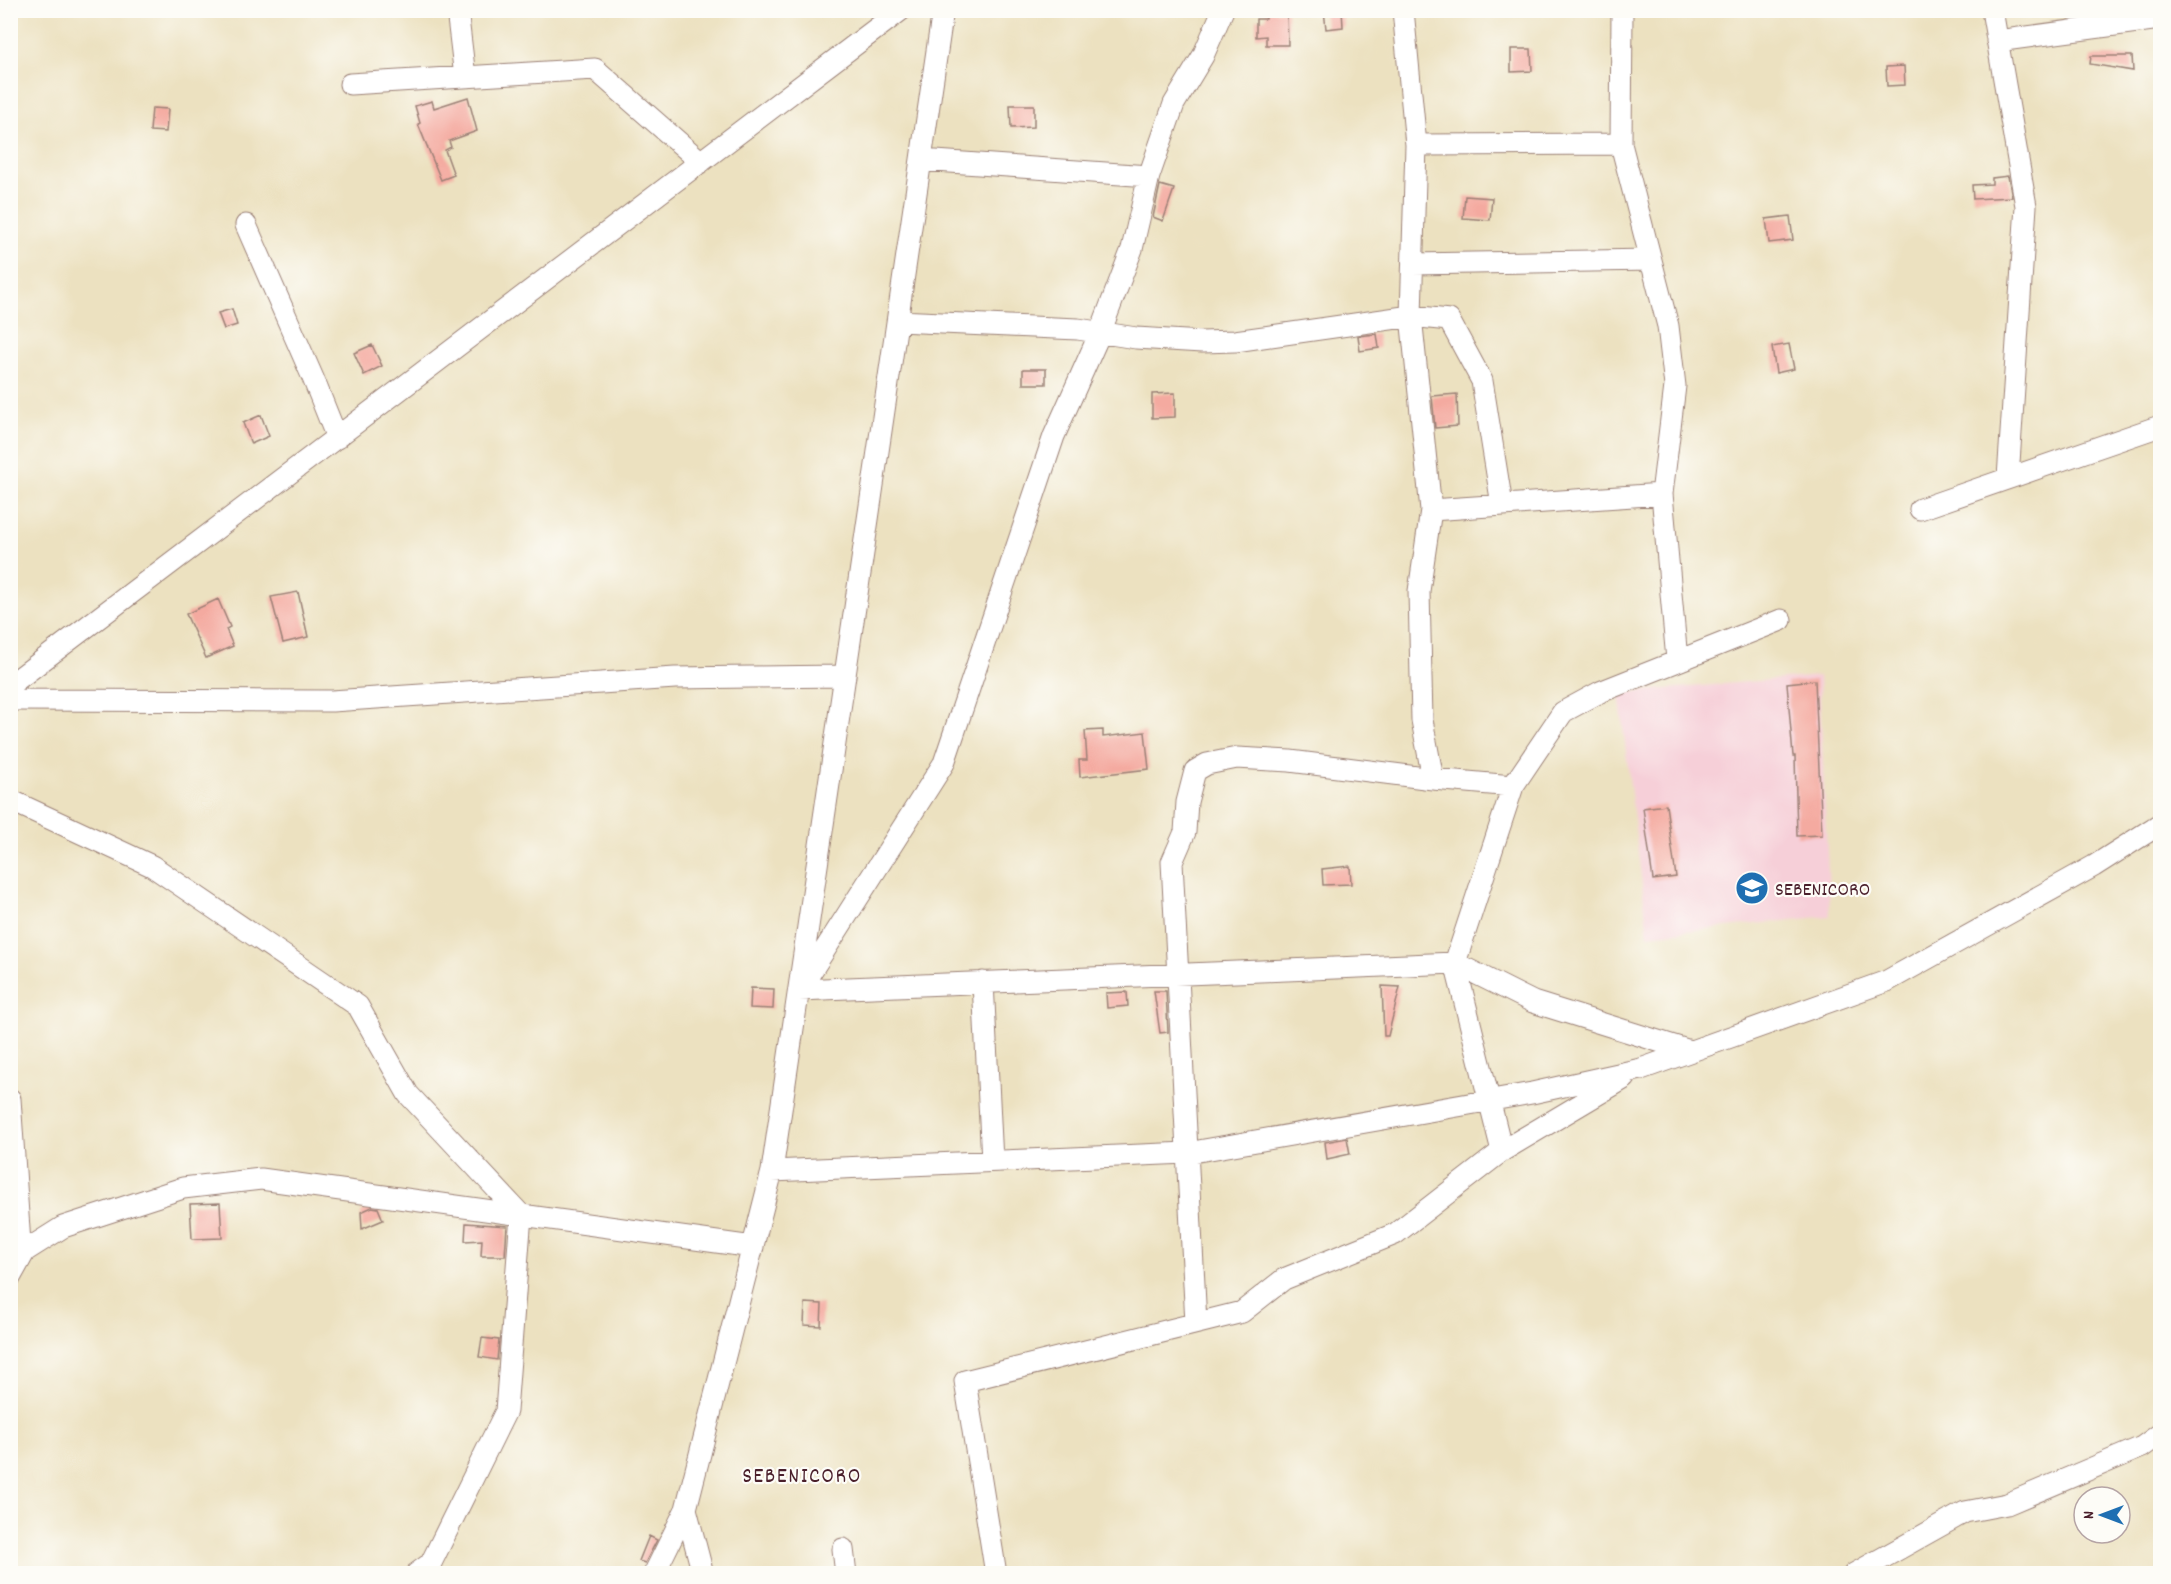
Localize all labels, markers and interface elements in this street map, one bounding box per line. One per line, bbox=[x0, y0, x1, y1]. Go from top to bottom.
school or university icon: SEBENICORO bbox=[1734, 870, 1770, 906]
place label: SEBENICORO bbox=[1775, 877, 1870, 905]
district label: SEBENICORO bbox=[742, 1462, 862, 1493]
north arrow bbox=[2072, 1485, 2132, 1545]
text: N bbox=[2078, 1511, 2101, 1519]

